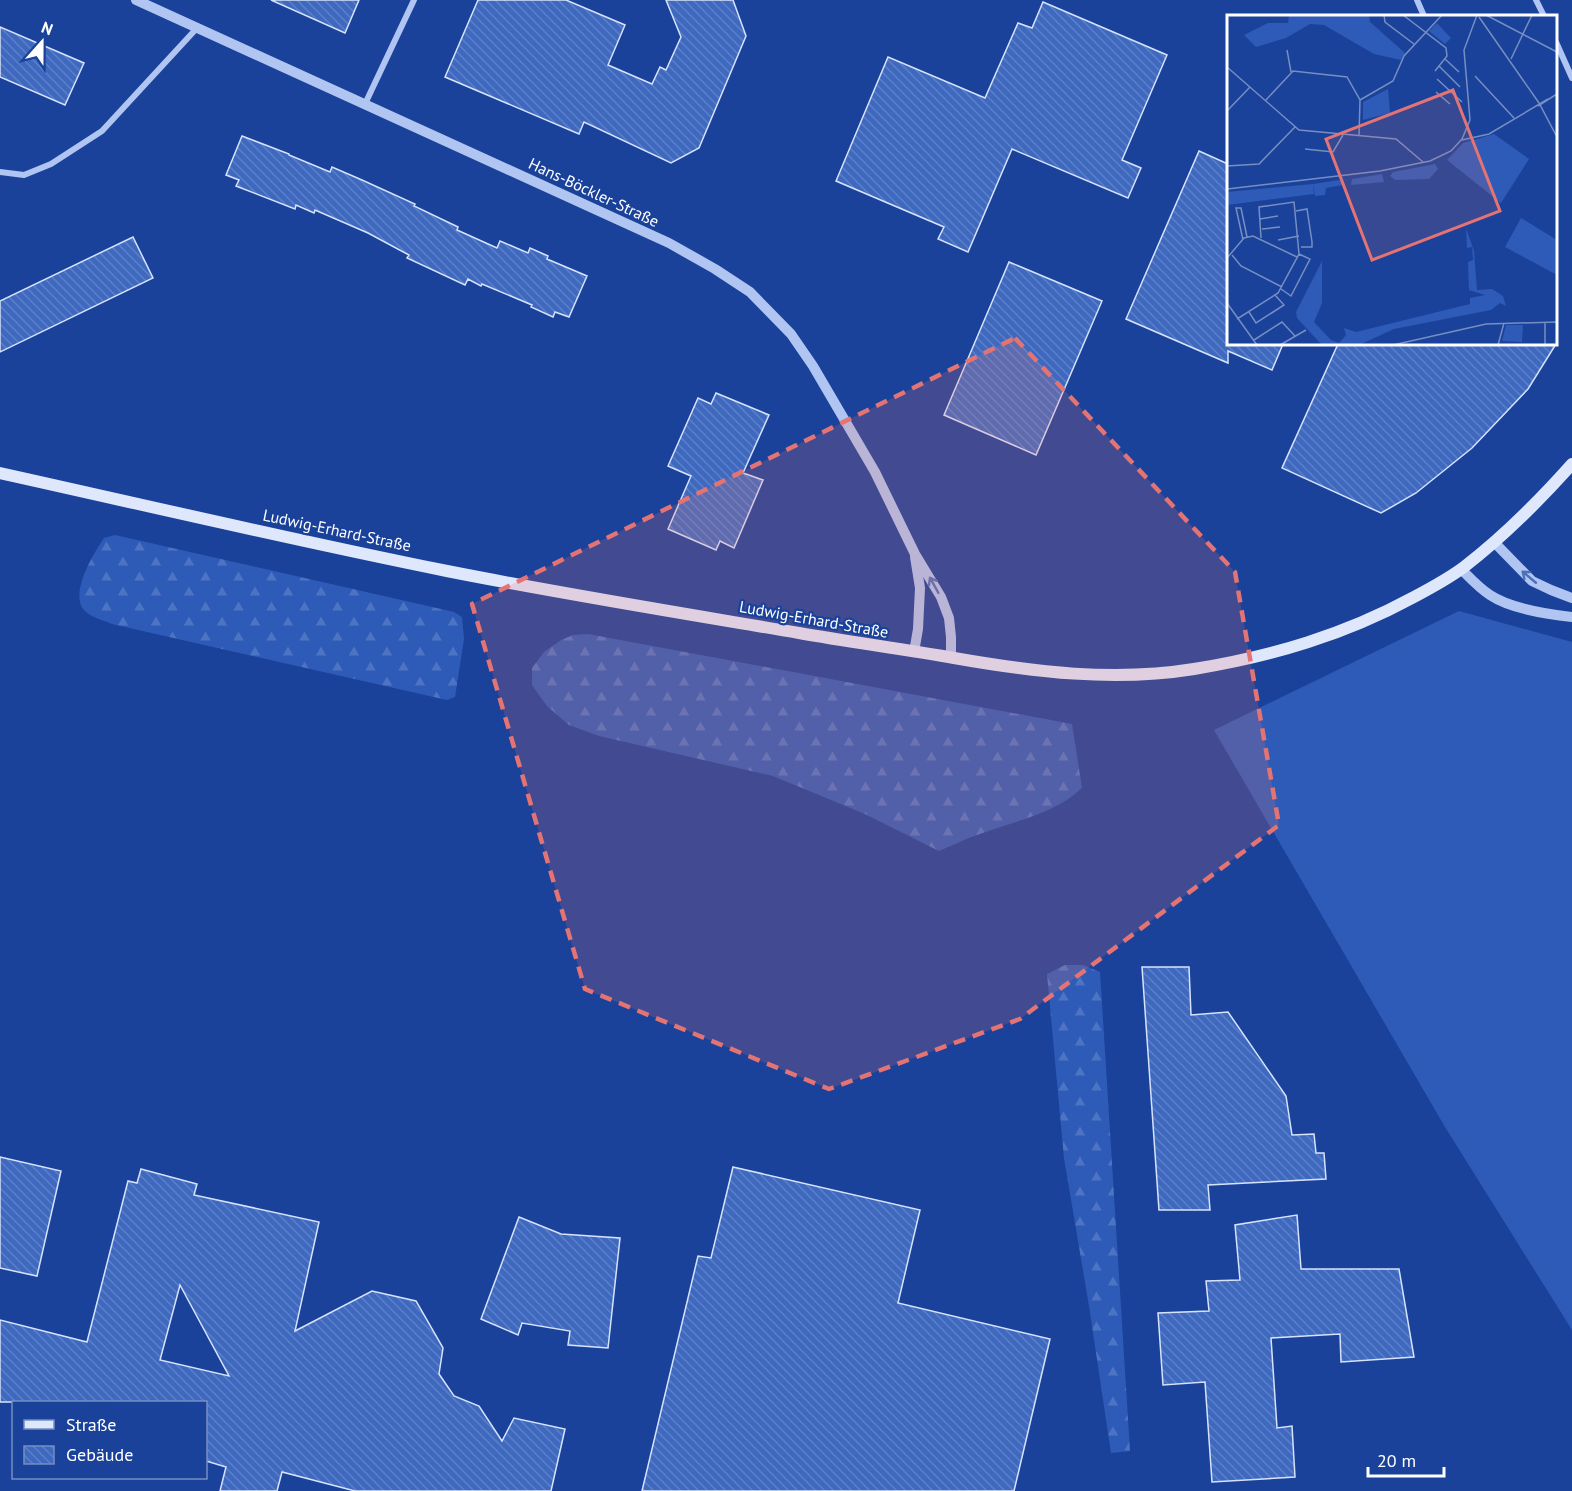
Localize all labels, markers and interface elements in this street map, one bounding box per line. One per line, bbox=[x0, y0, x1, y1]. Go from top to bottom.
north arrow bbox=[12, 12, 72, 72]
inset map bbox=[1227, 15, 1557, 345]
text: N bbox=[39, 17, 56, 39]
street label: Hans-Böckler-Straße bbox=[526, 153, 662, 231]
street label: Ludwig-Erhard-Straße bbox=[261, 505, 413, 555]
one-way arrow bbox=[1521, 570, 1537, 583]
one-way arrow bbox=[928, 577, 940, 594]
street label: Ludwig-Erhard-Straße bbox=[738, 596, 890, 642]
legend bbox=[12, 1401, 207, 1479]
text: Straße bbox=[66, 1413, 117, 1436]
scale bar bbox=[1368, 1440, 1444, 1478]
text: Gebäude bbox=[66, 1443, 133, 1466]
text: 20 m bbox=[1377, 1449, 1416, 1472]

